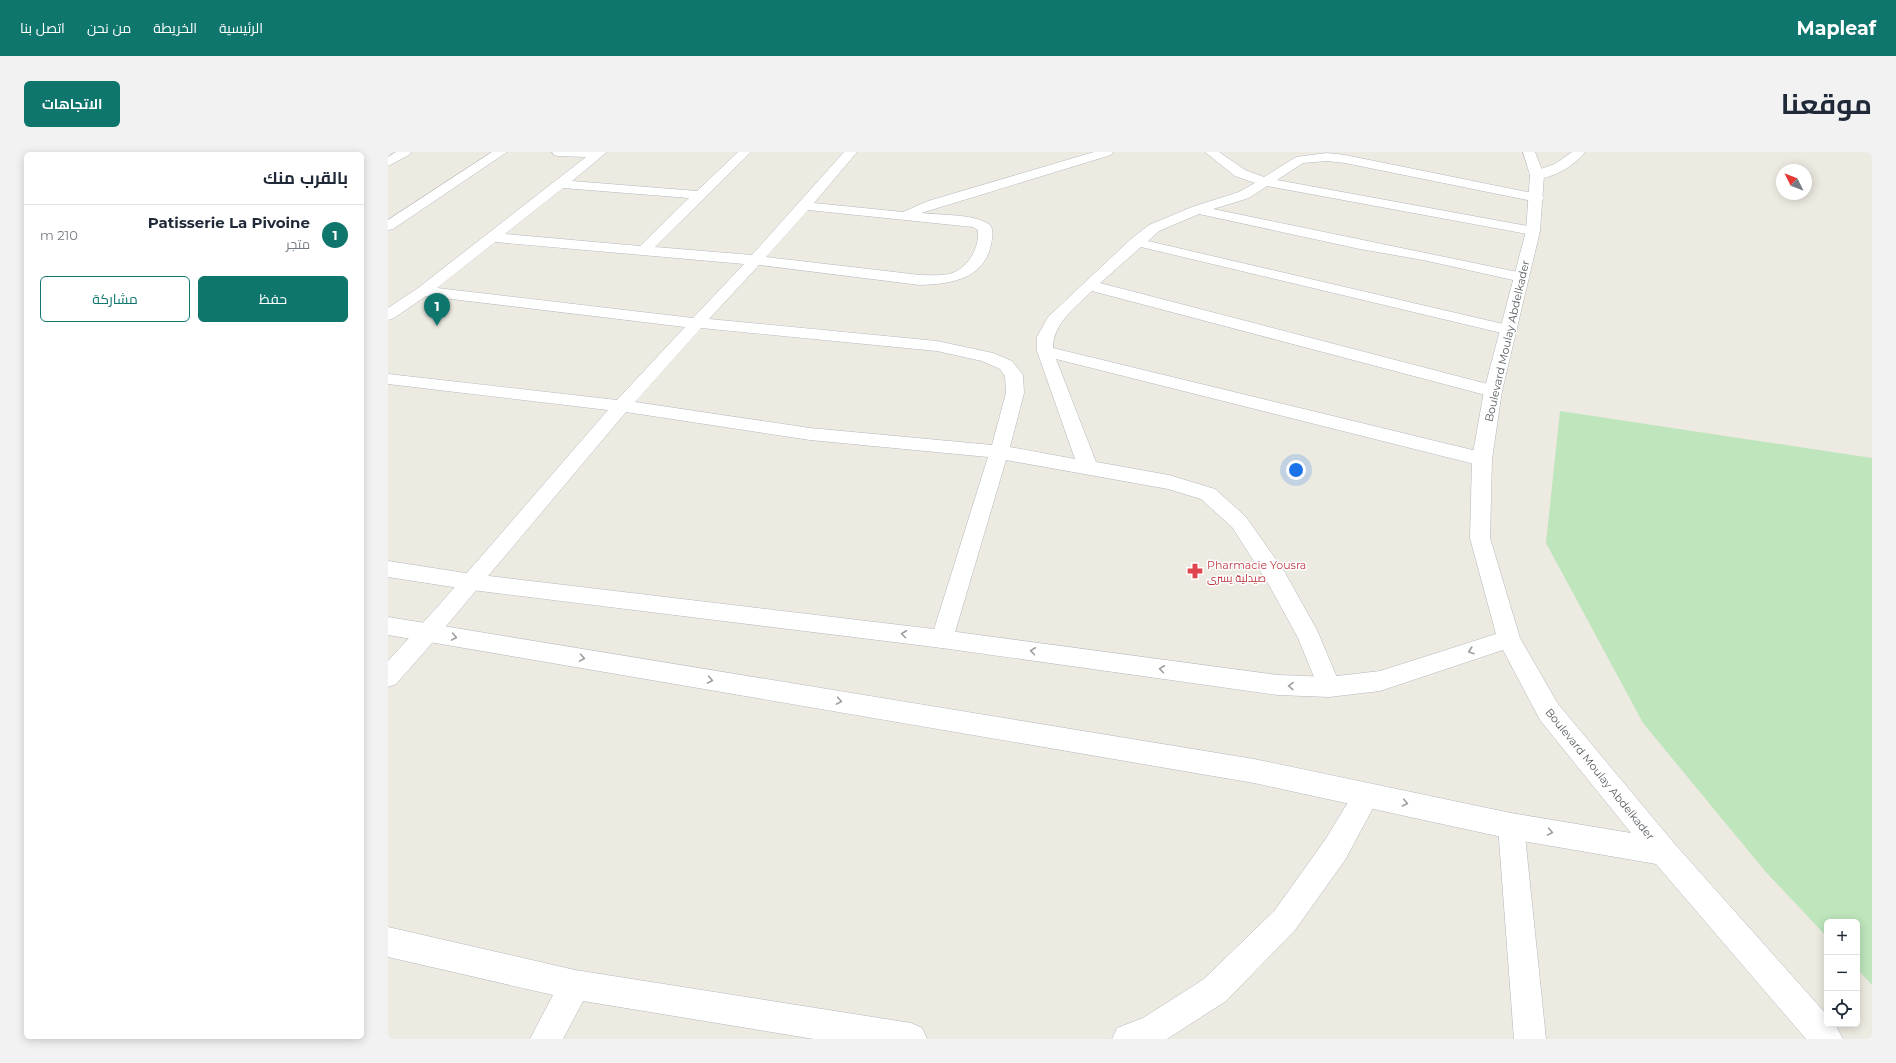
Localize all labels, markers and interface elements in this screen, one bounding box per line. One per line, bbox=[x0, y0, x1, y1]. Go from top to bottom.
text: Mapleaf bbox=[1797, 17, 1876, 40]
text: اتصل بنا bbox=[20, 19, 65, 37]
text: من نحن bbox=[87, 19, 131, 37]
text: الخريطة bbox=[153, 19, 197, 37]
text: الرئيسية bbox=[219, 19, 263, 37]
button: الاتجاهات bbox=[24, 81, 120, 127]
text: موقعنا bbox=[1781, 87, 1872, 121]
north arrow bbox=[1776, 164, 1812, 200]
text: بالقرب منك bbox=[263, 168, 348, 188]
text: Patisserie La Pivoine bbox=[148, 213, 310, 232]
text: 210 m bbox=[40, 227, 78, 243]
text: 1 bbox=[332, 227, 338, 243]
text: متجر bbox=[286, 236, 310, 252]
street label: Boulevard Moulay Abdelkader bbox=[1482, 259, 1532, 423]
button: مشاركة bbox=[40, 276, 190, 322]
button: حفظ bbox=[198, 276, 348, 322]
pin: 1 bbox=[424, 293, 450, 326]
your location bbox=[1286, 460, 1306, 480]
place label: Pharmacie Yousra صيدلية يسرى bbox=[1207, 558, 1306, 585]
pharmacy icon: Pharmacie Yousra صيدلية يسرى bbox=[1186, 562, 1204, 580]
one-way arrow bbox=[901, 630, 907, 639]
one-way arrow bbox=[451, 632, 457, 641]
one-way arrow bbox=[1468, 646, 1475, 655]
one-way arrow bbox=[1030, 647, 1036, 656]
one-way arrow bbox=[579, 653, 585, 662]
one-way arrow bbox=[1159, 665, 1165, 674]
one-way arrow bbox=[707, 675, 714, 684]
one-way arrow bbox=[1288, 682, 1294, 690]
one-way arrow bbox=[836, 697, 842, 705]
street label: Boulevard Moulay Abdelkader bbox=[1542, 705, 1658, 843]
one-way arrow bbox=[1402, 798, 1408, 806]
one-way arrow bbox=[1547, 828, 1553, 836]
map controls bbox=[1824, 919, 1860, 1027]
button: + bbox=[1824, 919, 1860, 955]
button: − bbox=[1824, 955, 1860, 991]
button: locate bbox=[1824, 991, 1860, 1027]

